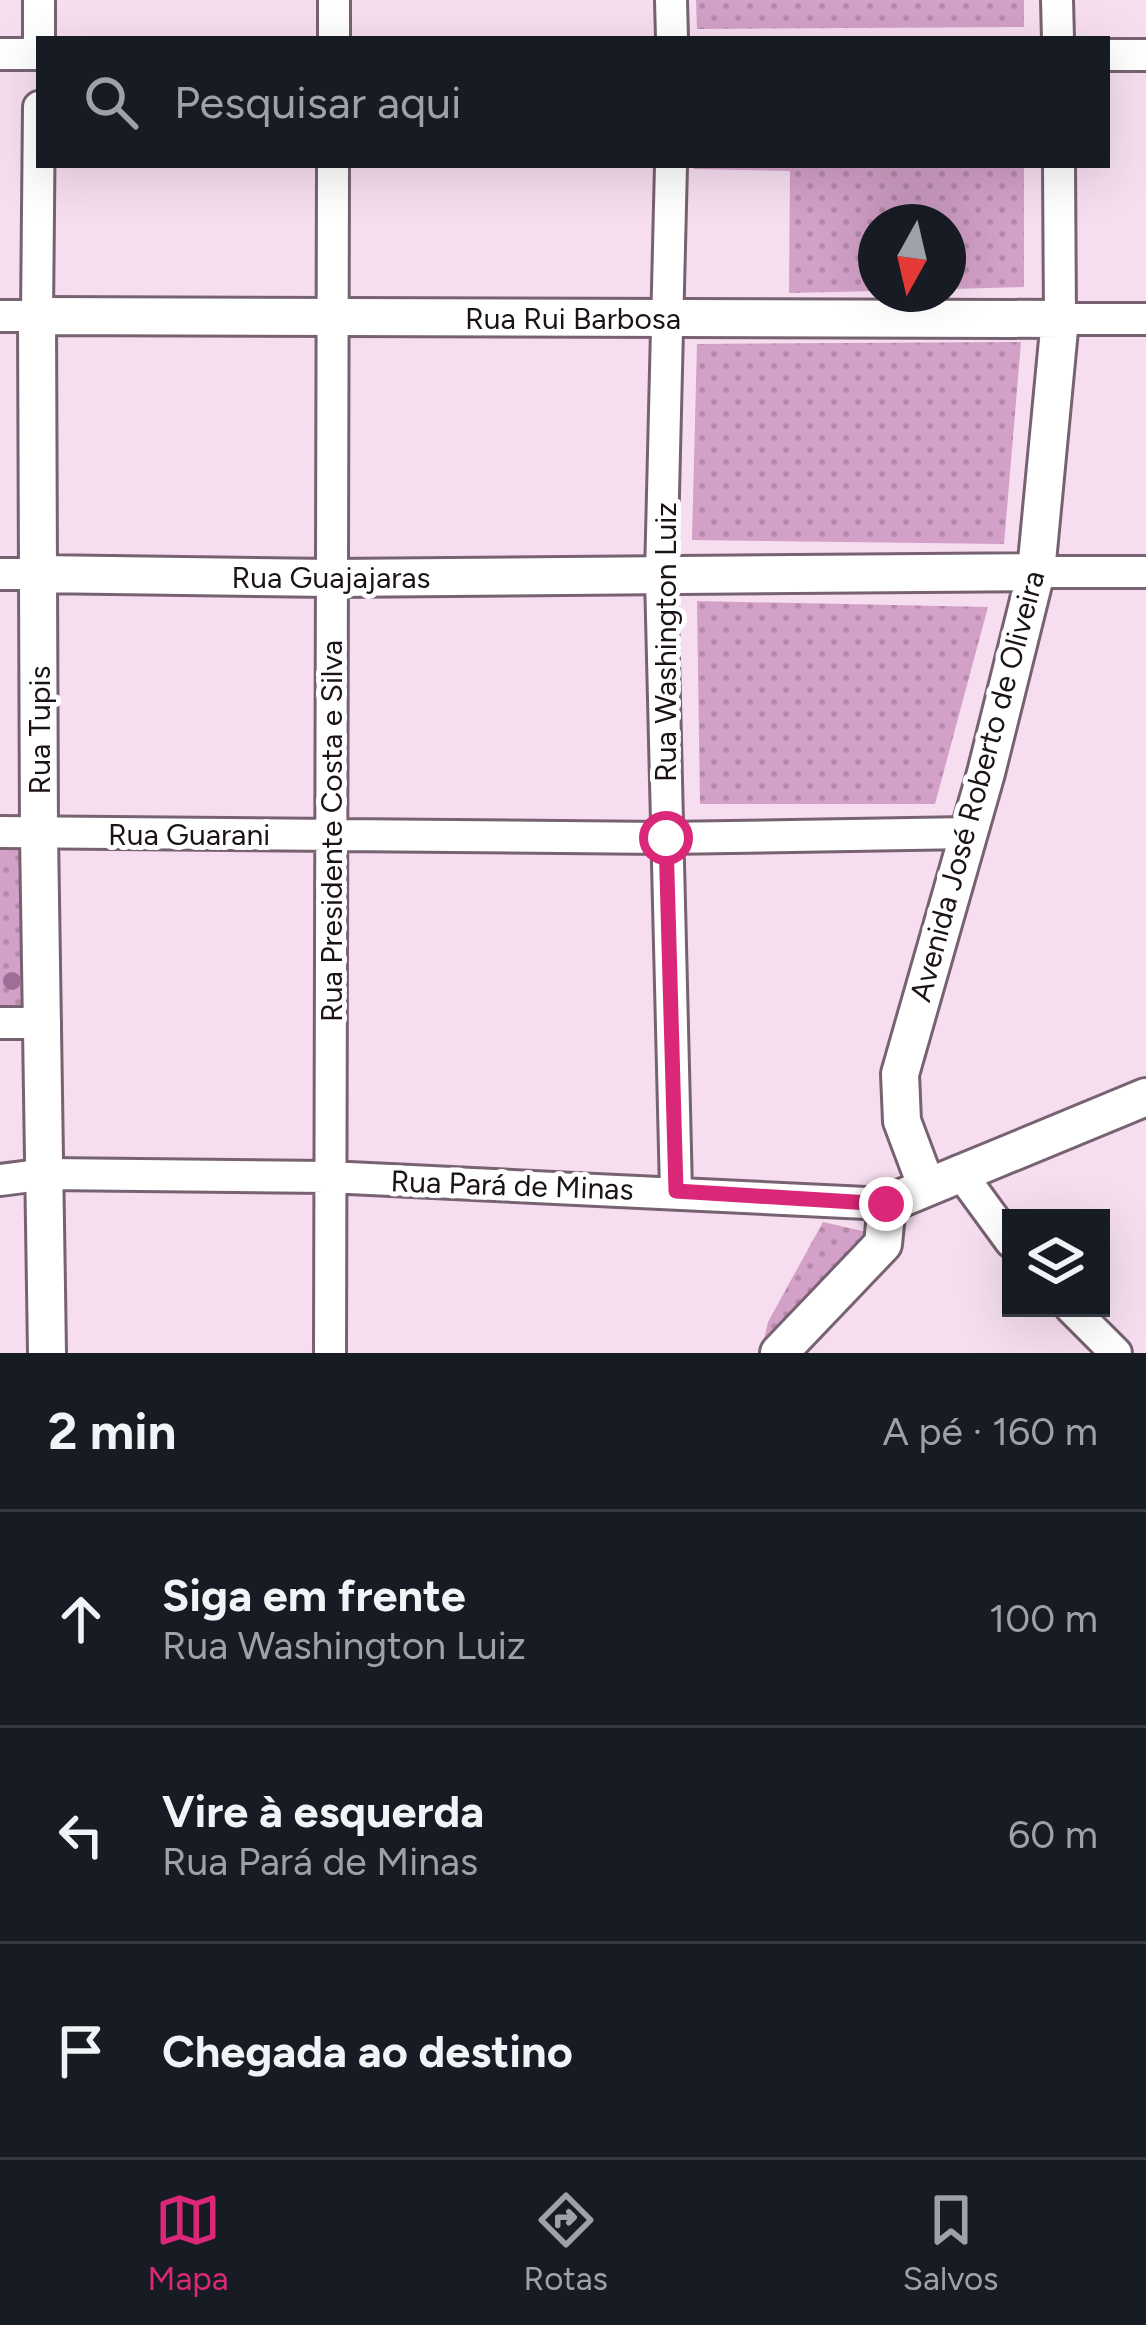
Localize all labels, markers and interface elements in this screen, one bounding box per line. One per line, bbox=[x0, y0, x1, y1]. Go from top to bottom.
search box bbox=[36, 36, 1110, 168]
icon: search bbox=[78, 69, 144, 135]
text: Pesquisar aqui bbox=[174, 75, 461, 129]
north arrow bbox=[858, 204, 966, 312]
street label: Rua Rui Barbosa bbox=[465, 300, 681, 337]
street label: Rua Washington Luiz bbox=[647, 502, 684, 782]
street label: Rua Guajajaras bbox=[231, 559, 431, 596]
street label: Avenida José Roberto de Oliveira bbox=[902, 566, 1052, 1006]
street label: Rua Presidente Costa e Silva bbox=[313, 640, 350, 1022]
street label: Rua Tupis bbox=[21, 666, 58, 794]
route start bbox=[639, 811, 693, 865]
street label: Rua Guarani bbox=[108, 816, 270, 853]
street label: Rua Pará de Minas bbox=[390, 1162, 634, 1208]
route end bbox=[859, 1177, 913, 1231]
map controls bbox=[1002, 1209, 1110, 1317]
button: layers bbox=[1002, 1209, 1110, 1317]
text: 2 min bbox=[48, 1401, 176, 1462]
text: A pé · 160 m bbox=[882, 1408, 1098, 1455]
text: Siga em frente bbox=[162, 1568, 466, 1622]
icon: ahead bbox=[48, 1586, 114, 1652]
text: 100 m bbox=[989, 1595, 1098, 1642]
text: Rua Washington Luiz bbox=[162, 1622, 526, 1669]
text: Vire à esquerda bbox=[162, 1784, 484, 1838]
icon: left bbox=[48, 1802, 114, 1868]
text: 60 m bbox=[1008, 1811, 1098, 1858]
text: Rua Pará de Minas bbox=[162, 1838, 478, 1885]
icon: arrive bbox=[48, 2018, 114, 2084]
text: Chegada ao destino bbox=[162, 2024, 573, 2078]
tab: Mapa bbox=[147, 2187, 229, 2298]
tab: Rotas bbox=[524, 2187, 608, 2298]
tab: Salvos bbox=[903, 2187, 999, 2298]

